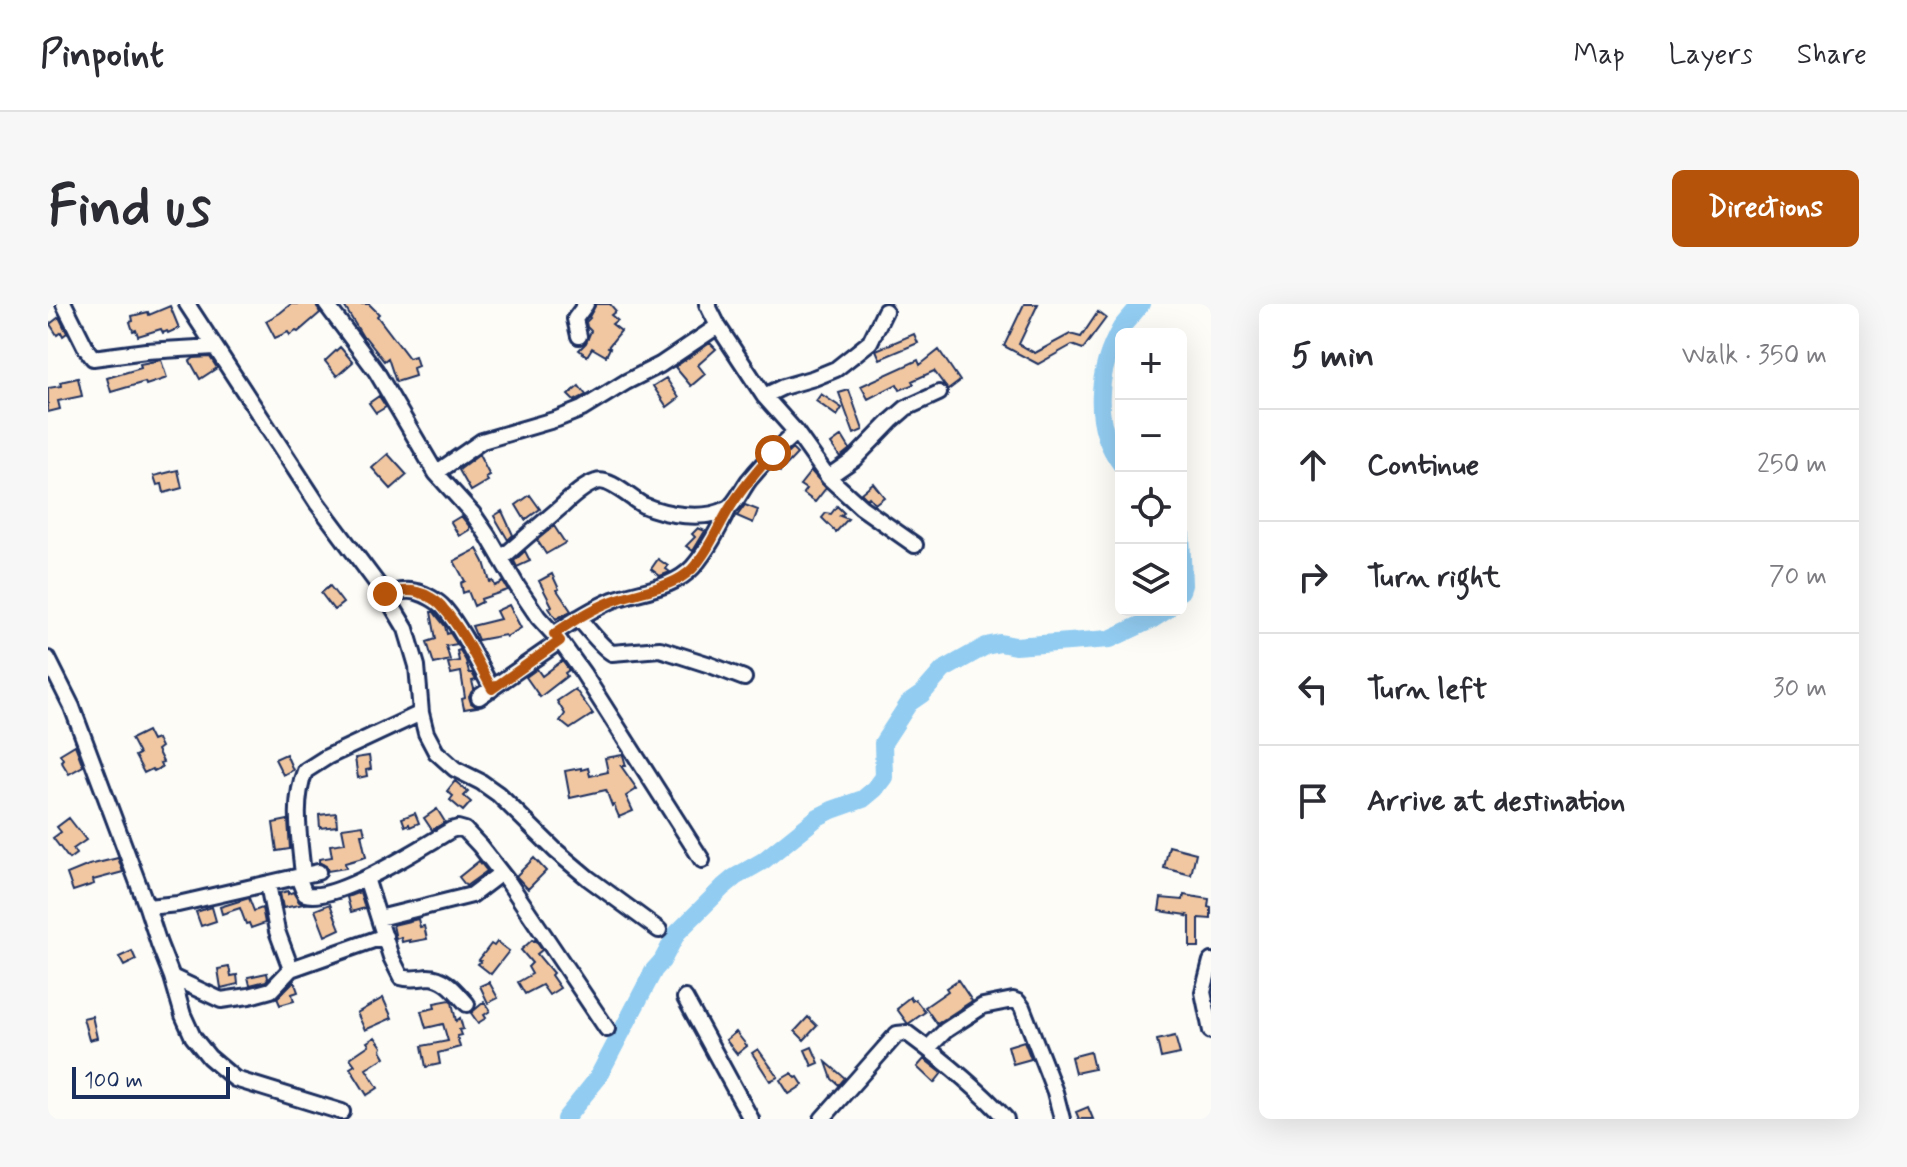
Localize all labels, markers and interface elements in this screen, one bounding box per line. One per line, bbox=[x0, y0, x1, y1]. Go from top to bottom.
text: Pinpoint bbox=[40, 31, 164, 80]
text: Map bbox=[1574, 37, 1625, 74]
text: Layers bbox=[1669, 37, 1753, 74]
text: Share bbox=[1797, 37, 1867, 74]
button: Directions bbox=[1672, 170, 1859, 247]
text: Find us bbox=[48, 172, 211, 245]
map controls bbox=[1115, 328, 1187, 616]
button: + bbox=[1115, 328, 1187, 400]
text: 5 min bbox=[1291, 334, 1374, 379]
text: Walk · 350 m bbox=[1682, 339, 1827, 373]
button: − bbox=[1115, 400, 1187, 472]
route start bbox=[755, 435, 791, 471]
icon: ahead bbox=[1291, 443, 1335, 487]
text: Continue bbox=[1367, 446, 1479, 485]
text: 250 m bbox=[1757, 448, 1827, 482]
button: locate bbox=[1115, 472, 1187, 544]
button: layers bbox=[1115, 544, 1187, 616]
icon: right bbox=[1291, 555, 1335, 599]
text: Turn right bbox=[1367, 558, 1500, 597]
text: 70 m bbox=[1769, 560, 1827, 594]
route end bbox=[367, 576, 403, 612]
icon: left bbox=[1291, 667, 1335, 711]
text: Turn left bbox=[1367, 670, 1487, 709]
text: 30 m bbox=[1773, 672, 1827, 706]
icon: arrive bbox=[1291, 779, 1335, 823]
text: Arrive at destination bbox=[1367, 782, 1625, 821]
scale bar bbox=[72, 1063, 230, 1099]
text: 100 m bbox=[84, 1067, 143, 1095]

